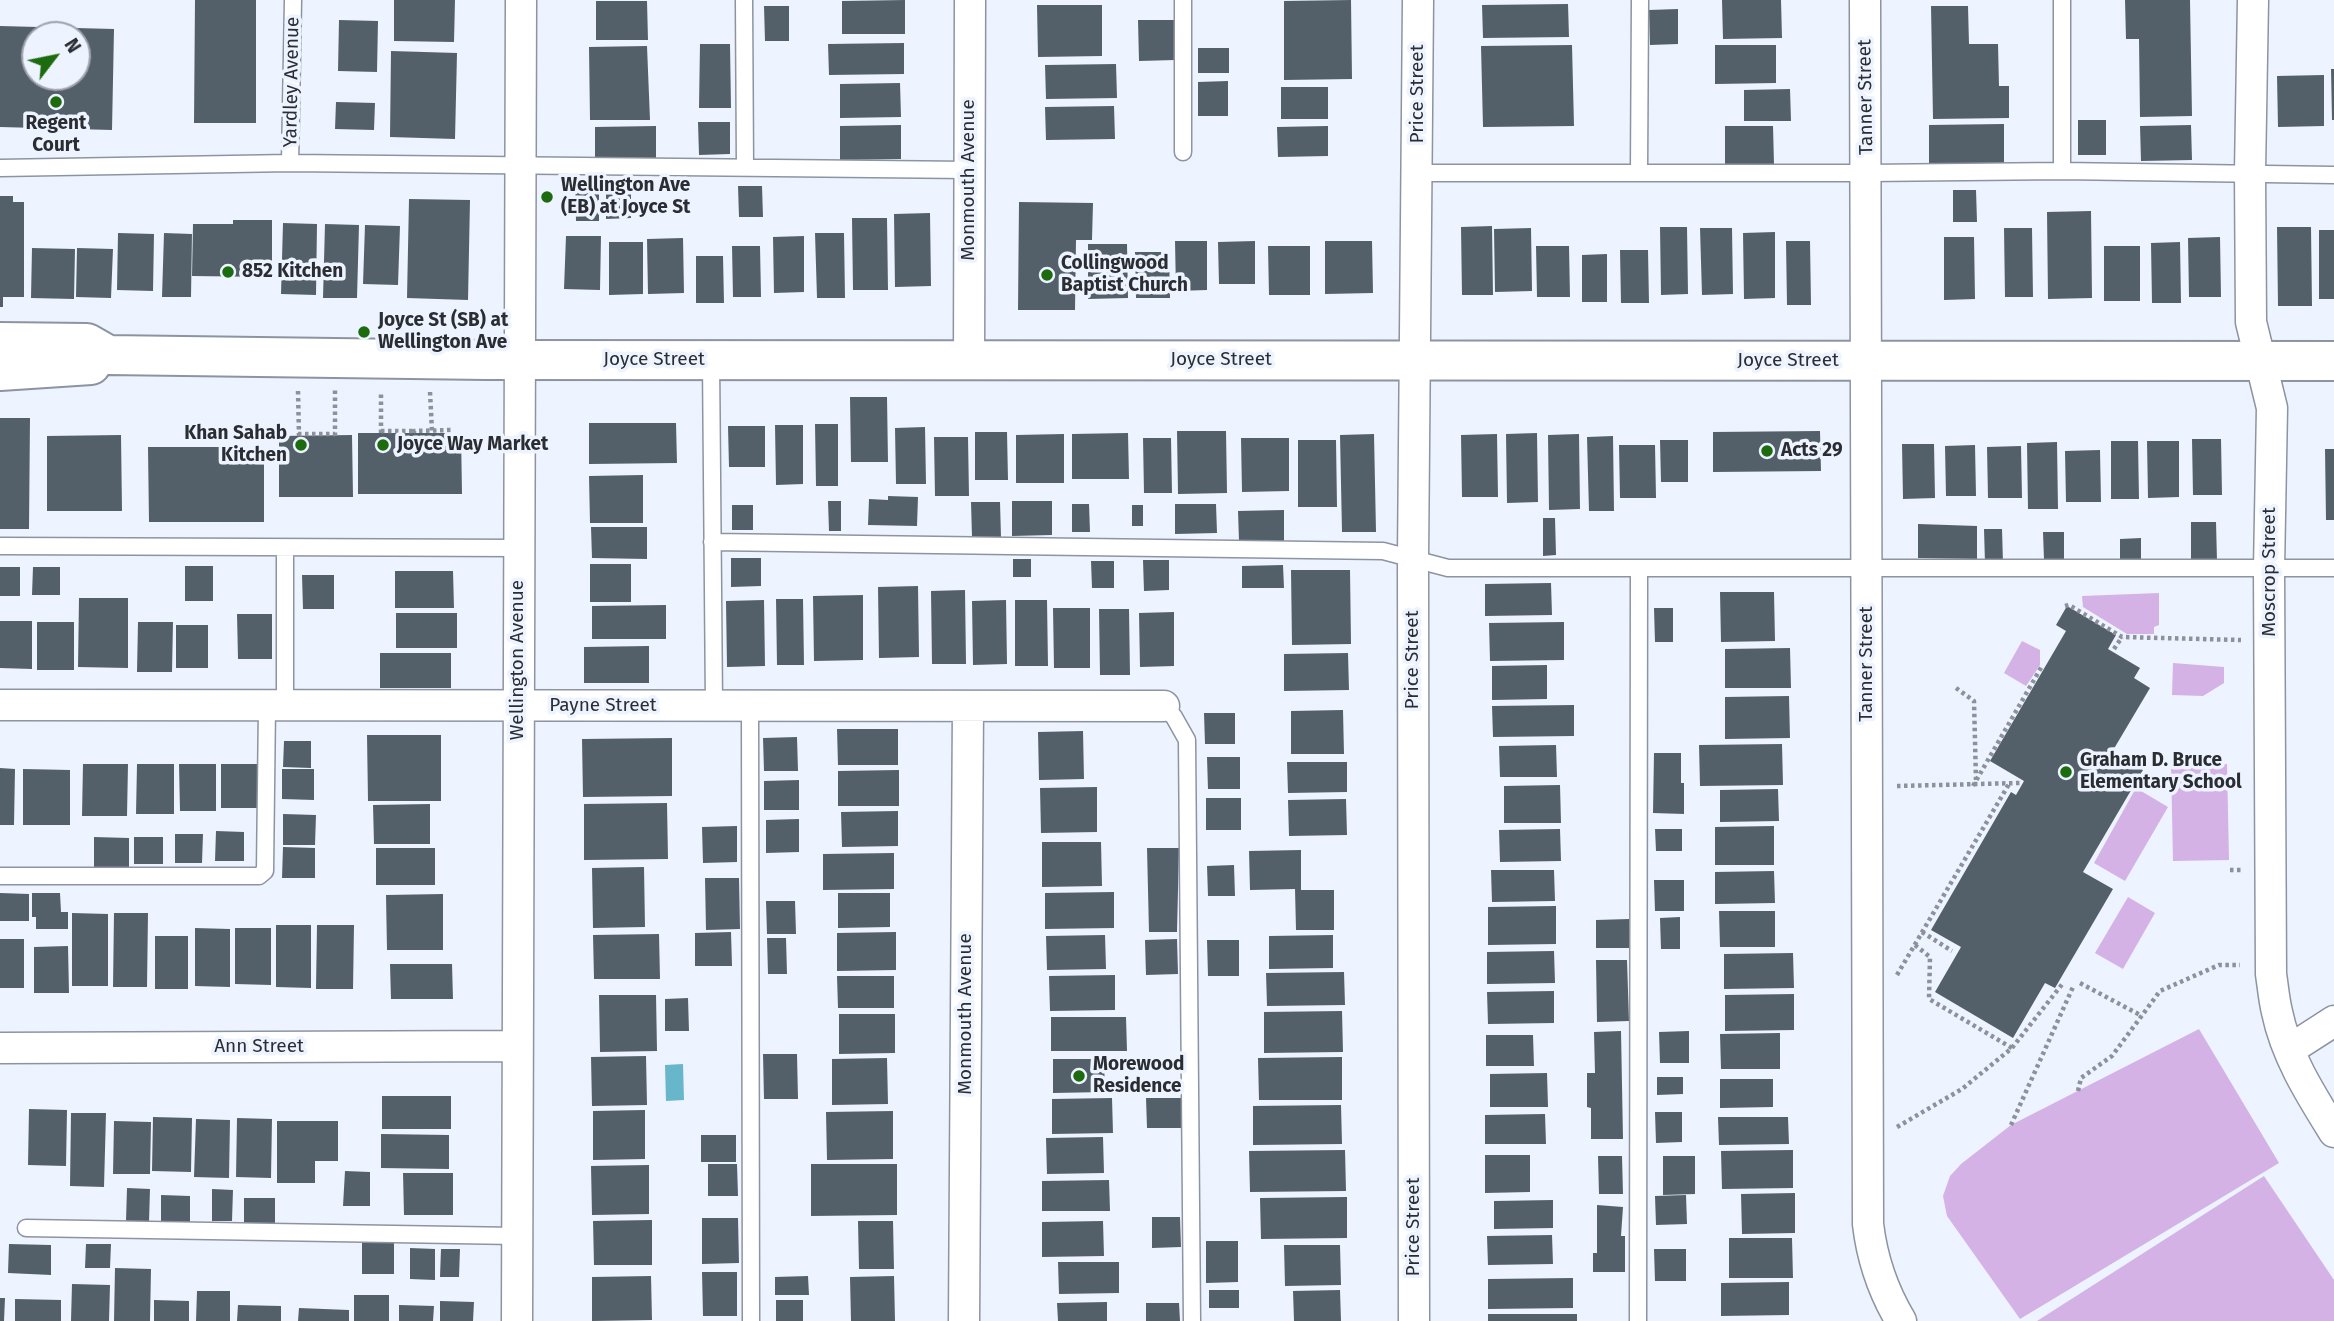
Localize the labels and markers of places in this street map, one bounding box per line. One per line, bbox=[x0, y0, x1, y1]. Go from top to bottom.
marker: Regent Court bbox=[48, 94, 64, 110]
place label: Regent Court bbox=[26, 113, 86, 157]
place label: Wellington Ave (EB) at Joyce St bbox=[561, 175, 690, 219]
marker: Wellington Ave (EB) at Joyce St bbox=[539, 189, 555, 205]
place label: Collingwood Baptist Church bbox=[1061, 253, 1188, 297]
place label: 852 Kitchen bbox=[242, 261, 343, 283]
marker: 852 Kitchen bbox=[220, 264, 236, 280]
marker: Collingwood Baptist Church bbox=[1039, 267, 1055, 283]
place label: Joyce St (SB) at Wellington Ave bbox=[378, 310, 508, 354]
marker: Joyce St (SB) at Wellington Ave bbox=[356, 324, 372, 340]
place label: Khan Sahab Kitchen bbox=[184, 423, 287, 467]
place label: Joyce Way Market bbox=[397, 434, 548, 456]
marker: Khan Sahab Kitchen bbox=[293, 437, 309, 453]
marker: Joyce Way Market bbox=[375, 437, 391, 453]
place label: Acts 29 bbox=[1781, 440, 1843, 462]
marker: Acts 29 bbox=[1759, 443, 1775, 459]
place label: Graham D. Bruce Elementary School bbox=[2080, 750, 2242, 794]
marker: Graham D. Bruce Elementary School bbox=[2058, 764, 2074, 780]
place label: Morewood Residence bbox=[1093, 1054, 1184, 1098]
marker: Morewood Residence bbox=[1071, 1068, 1087, 1084]

